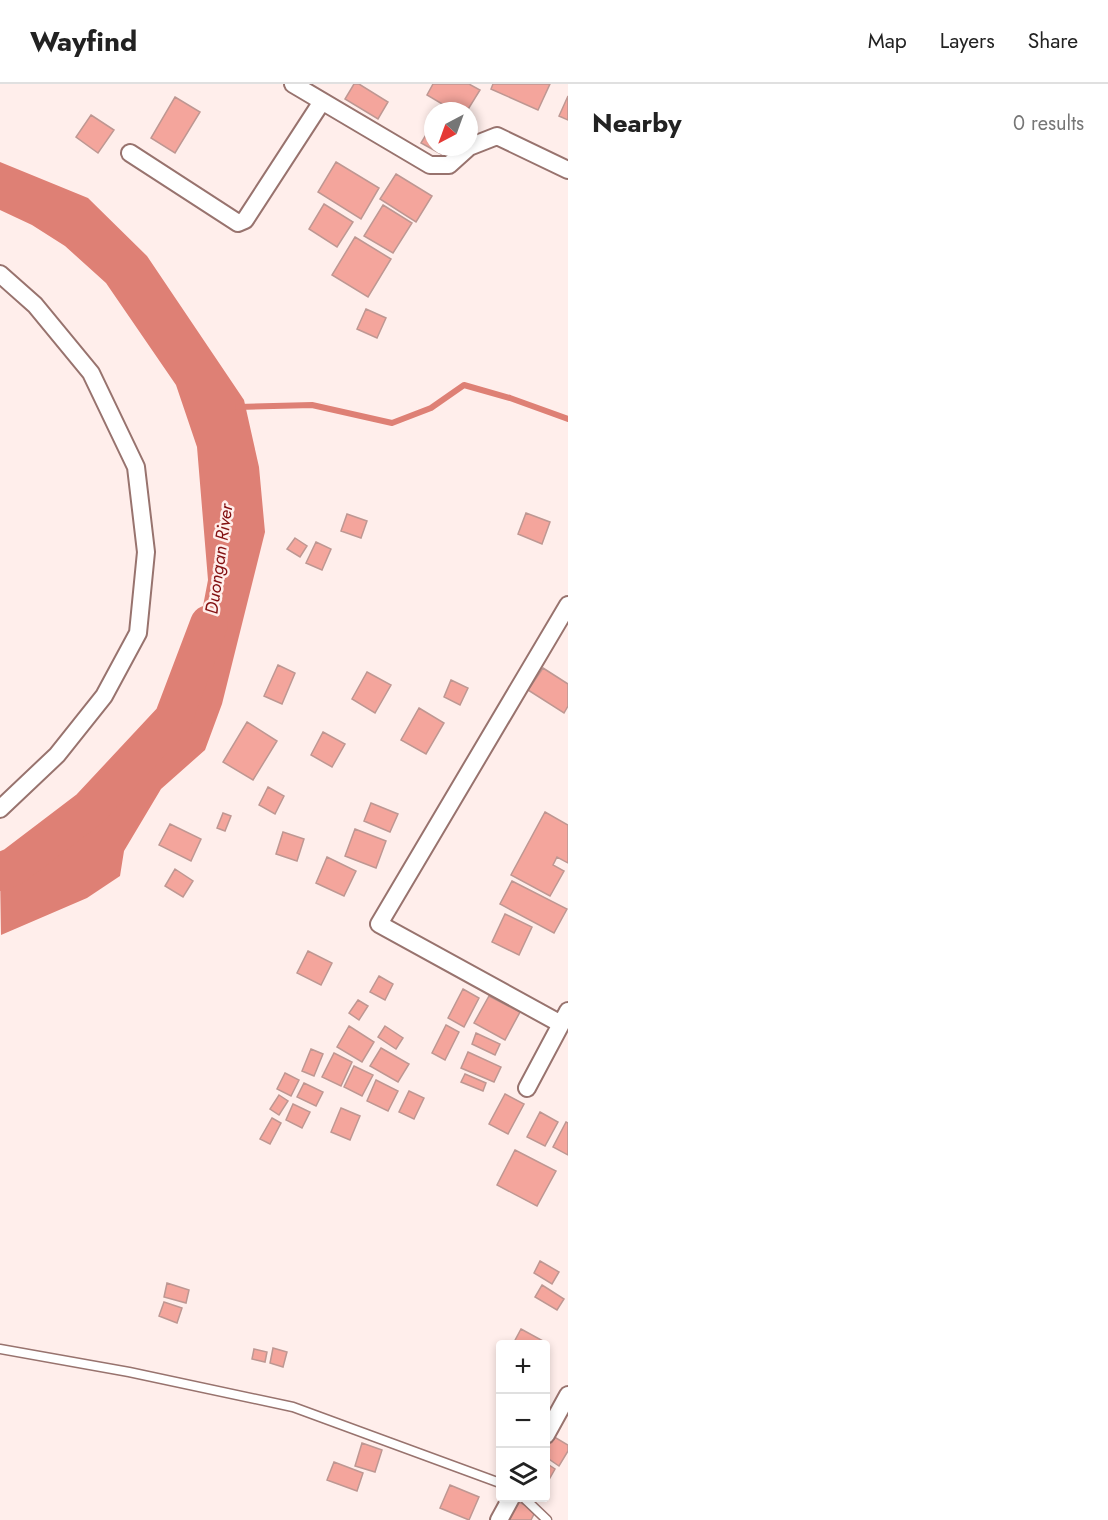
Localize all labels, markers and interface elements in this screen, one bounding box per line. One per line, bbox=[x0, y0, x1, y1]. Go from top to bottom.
text: Wayfind bbox=[30, 21, 137, 62]
text: Map bbox=[868, 26, 907, 56]
text: Layers bbox=[940, 26, 995, 56]
text: Share bbox=[1028, 26, 1078, 56]
north arrow bbox=[424, 102, 478, 156]
text: Nearby bbox=[592, 104, 681, 142]
text: 0 results bbox=[1013, 109, 1084, 138]
water label: Duongan River bbox=[198, 501, 240, 616]
map controls bbox=[496, 1340, 550, 1502]
button: + bbox=[496, 1340, 550, 1394]
button: − bbox=[496, 1394, 550, 1448]
button: layers bbox=[496, 1448, 550, 1502]

